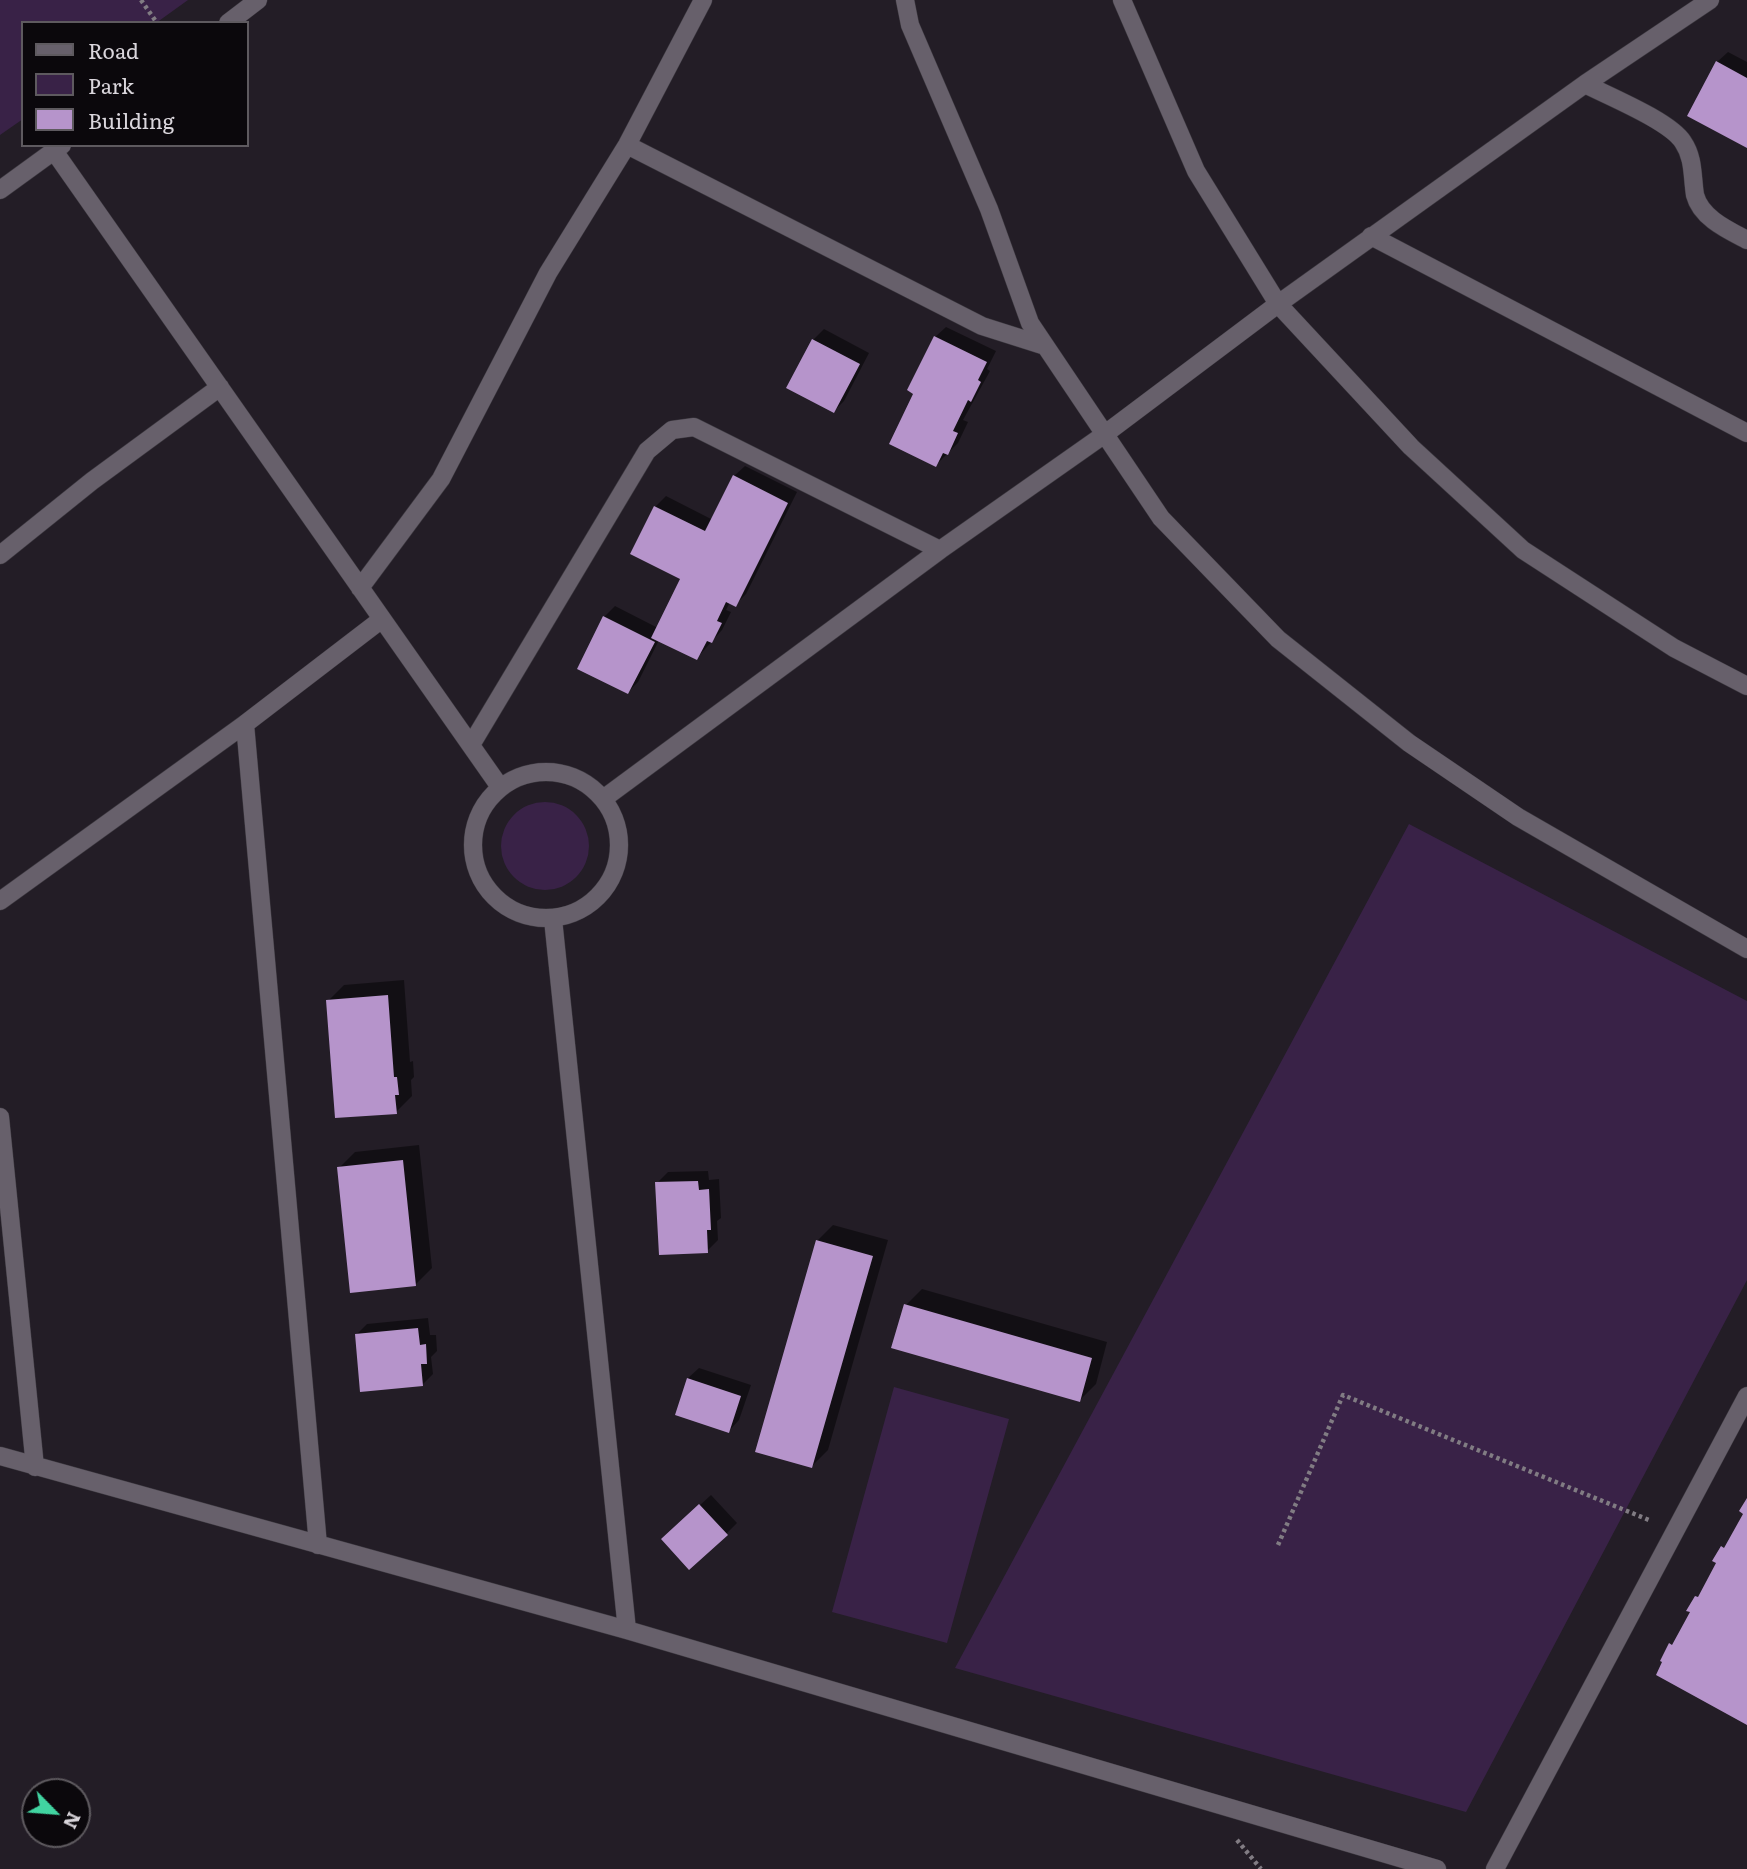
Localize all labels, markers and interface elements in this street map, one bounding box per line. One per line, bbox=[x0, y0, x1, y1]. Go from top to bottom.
legend bbox=[21, 21, 248, 147]
text: Road bbox=[88, 34, 139, 65]
text: Park bbox=[88, 69, 134, 100]
text: Building bbox=[88, 104, 174, 135]
north arrow bbox=[21, 1778, 91, 1848]
text: N bbox=[57, 1808, 89, 1834]

